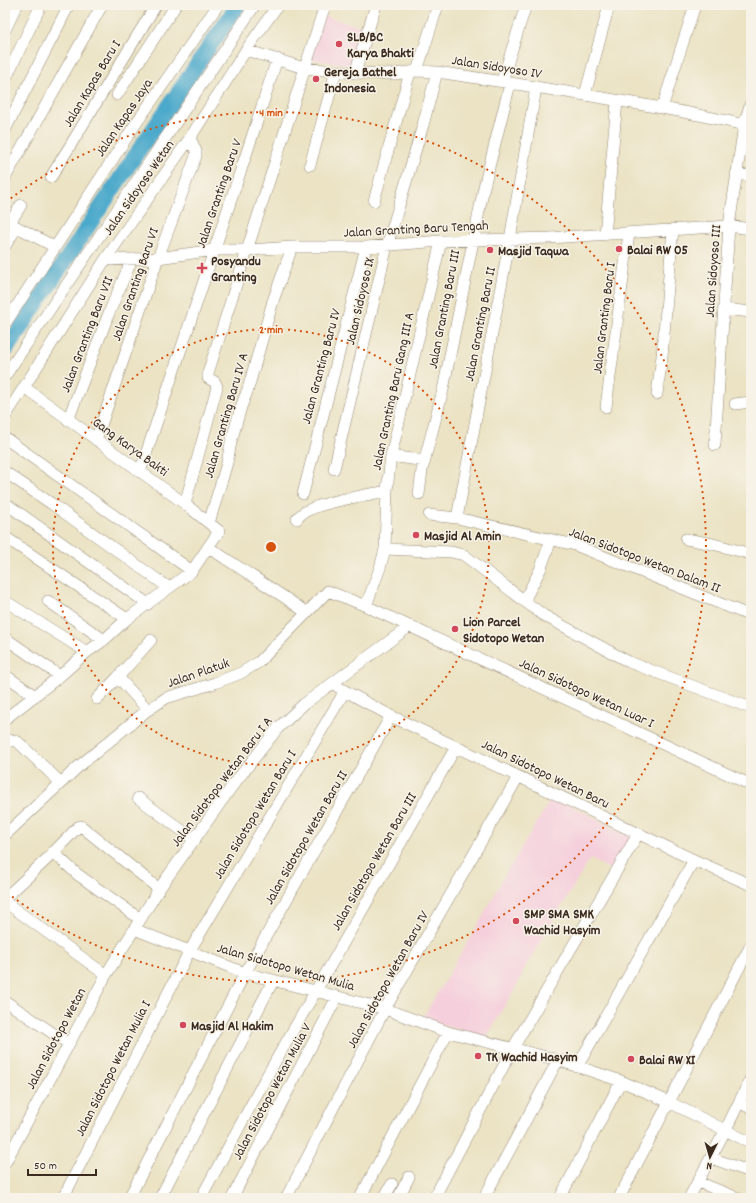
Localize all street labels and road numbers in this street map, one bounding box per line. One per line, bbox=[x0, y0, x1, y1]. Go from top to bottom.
street label: Jalan Kapas Baru I bbox=[59, 36, 127, 131]
street label: Jalan Sidoyoso IV bbox=[450, 51, 543, 85]
street label: Jalan Kapas Jaya bbox=[91, 75, 158, 161]
street label: Jalan Sidoyoso Wetan bbox=[99, 136, 180, 240]
street label: Jalan Granting Baru V bbox=[192, 136, 248, 251]
street label: Jalan Granting Baru Tengah bbox=[343, 216, 489, 244]
street label: Jalan Sidoyoso III bbox=[701, 223, 727, 318]
street label: Jalan Granting Baru VI bbox=[107, 225, 165, 344]
street label: Jalan Granting Baru III bbox=[424, 248, 466, 371]
street label: Jalan Sidoyoso IX bbox=[341, 256, 381, 347]
street label: Jalan Granting Baru I bbox=[588, 261, 622, 375]
street label: Jalan Granting Baru II bbox=[460, 265, 502, 383]
street label: Jalan Granting Baru VII bbox=[56, 273, 119, 396]
street label: Jalan Granting Baru IV bbox=[297, 306, 347, 426]
street label: Jalan Granting Baru Gang III A bbox=[367, 310, 421, 472]
street label: Jalan Granting Baru IV A bbox=[199, 350, 254, 481]
street label: Gang Karya Bakti bbox=[88, 413, 172, 482]
street label: Jalan Sidotopo Wetan Dalam II bbox=[566, 523, 724, 599]
street label: Jalan Platuk bbox=[165, 654, 233, 694]
street label: Jalan Sidotopo Wetan Luar I bbox=[515, 654, 657, 734]
street label: Jalan Sidotopo Wetan Baru I A bbox=[167, 713, 275, 849]
street label: Jalan Sidotopo Wetan Baru bbox=[478, 735, 612, 814]
street label: Jalan Sidotopo Wetan Baru I bbox=[209, 746, 299, 882]
street label: Jalan Sidotopo Wetan Baru II bbox=[260, 767, 354, 909]
street label: Jalan Sidotopo Wetan Baru III bbox=[327, 789, 423, 935]
street label: Jalan Sidotopo Wetan Baru IV bbox=[343, 907, 435, 1052]
street label: Jalan Sidotopo Wetan Mulia bbox=[214, 939, 357, 997]
street label: Jalan Sidotopo Wetan bbox=[22, 985, 92, 1093]
street label: Jalan Sidotopo Wetan Mulia I bbox=[71, 997, 157, 1140]
street label: Jalan Sidotopo Wetan Mulia V bbox=[228, 1020, 317, 1164]

